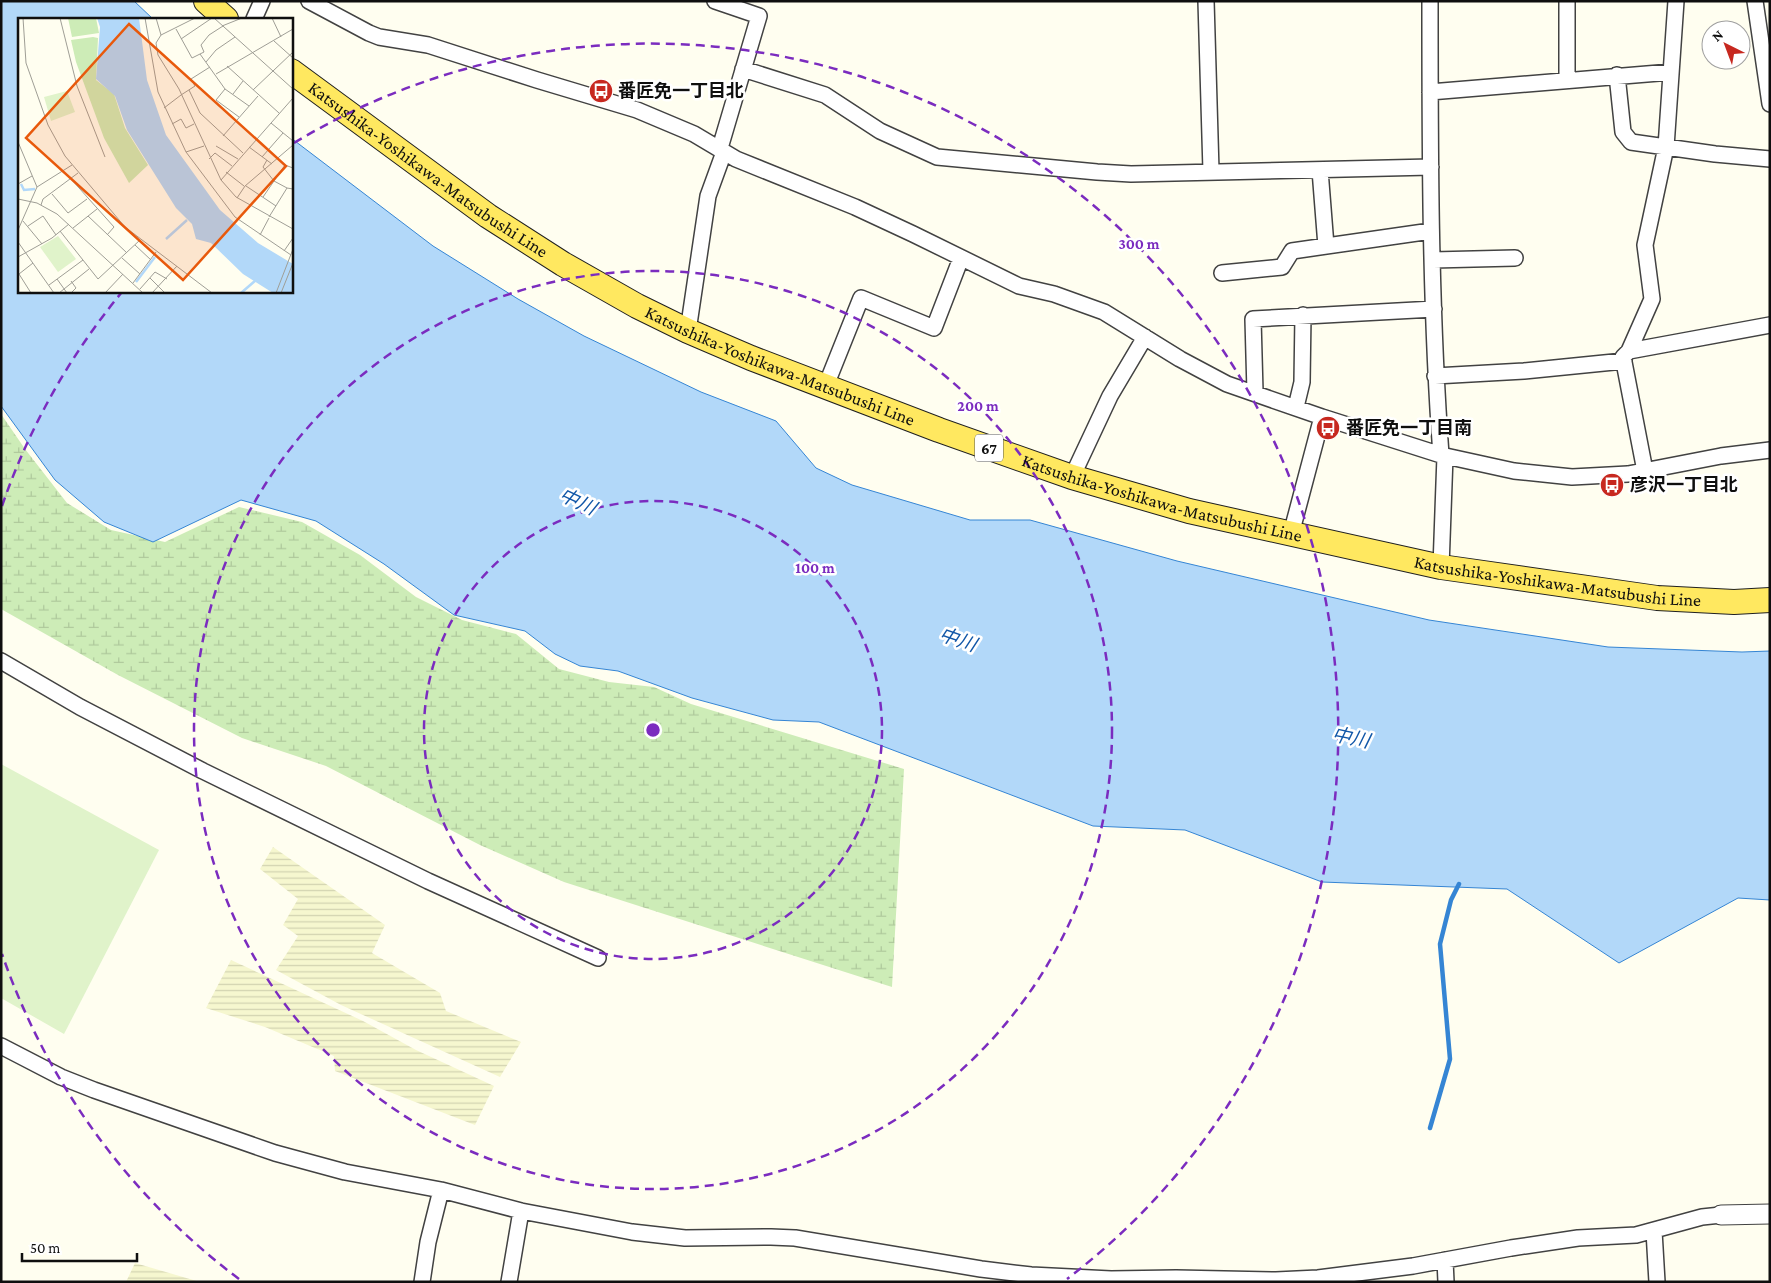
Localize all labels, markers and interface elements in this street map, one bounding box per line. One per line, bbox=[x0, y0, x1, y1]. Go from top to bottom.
inset map bbox=[18, 18, 292, 292]
north arrow bbox=[1701, 20, 1751, 70]
text: N bbox=[1708, 26, 1727, 44]
street label: Katsushika-Yoshikawa-Matsubushi Line bbox=[305, 77, 552, 262]
bus stop icon: 番匠免一丁目北 bbox=[588, 78, 614, 104]
place label: 番匠免一丁目北 bbox=[618, 81, 744, 101]
text: 300 m bbox=[1118, 236, 1160, 252]
street label: Katsushika-Yoshikawa-Matsubushi Line bbox=[642, 302, 918, 430]
text: 200 m bbox=[957, 398, 999, 414]
bus stop icon: 番匠免一丁目南 bbox=[1315, 415, 1341, 441]
place label: 番匠免一丁目南 bbox=[1346, 418, 1472, 438]
road number: 67 bbox=[975, 434, 1003, 462]
street label: Katsushika-Yoshikawa-Matsubushi Line bbox=[1019, 450, 1304, 546]
bus stop icon: 彦沢一丁目北 bbox=[1599, 472, 1625, 498]
place label: 彦沢一丁目北 bbox=[1630, 475, 1738, 495]
water label: 中川 bbox=[556, 484, 601, 520]
street label: Katsushika-Yoshikawa-Matsubushi Line bbox=[1412, 551, 1702, 610]
text: 100 m bbox=[795, 560, 835, 576]
water label: 中川 bbox=[936, 623, 981, 656]
centre of rings bbox=[644, 721, 662, 739]
water label: 中川 bbox=[1330, 723, 1374, 752]
scale bar bbox=[22, 1230, 138, 1262]
text: 50 m bbox=[30, 1240, 60, 1256]

